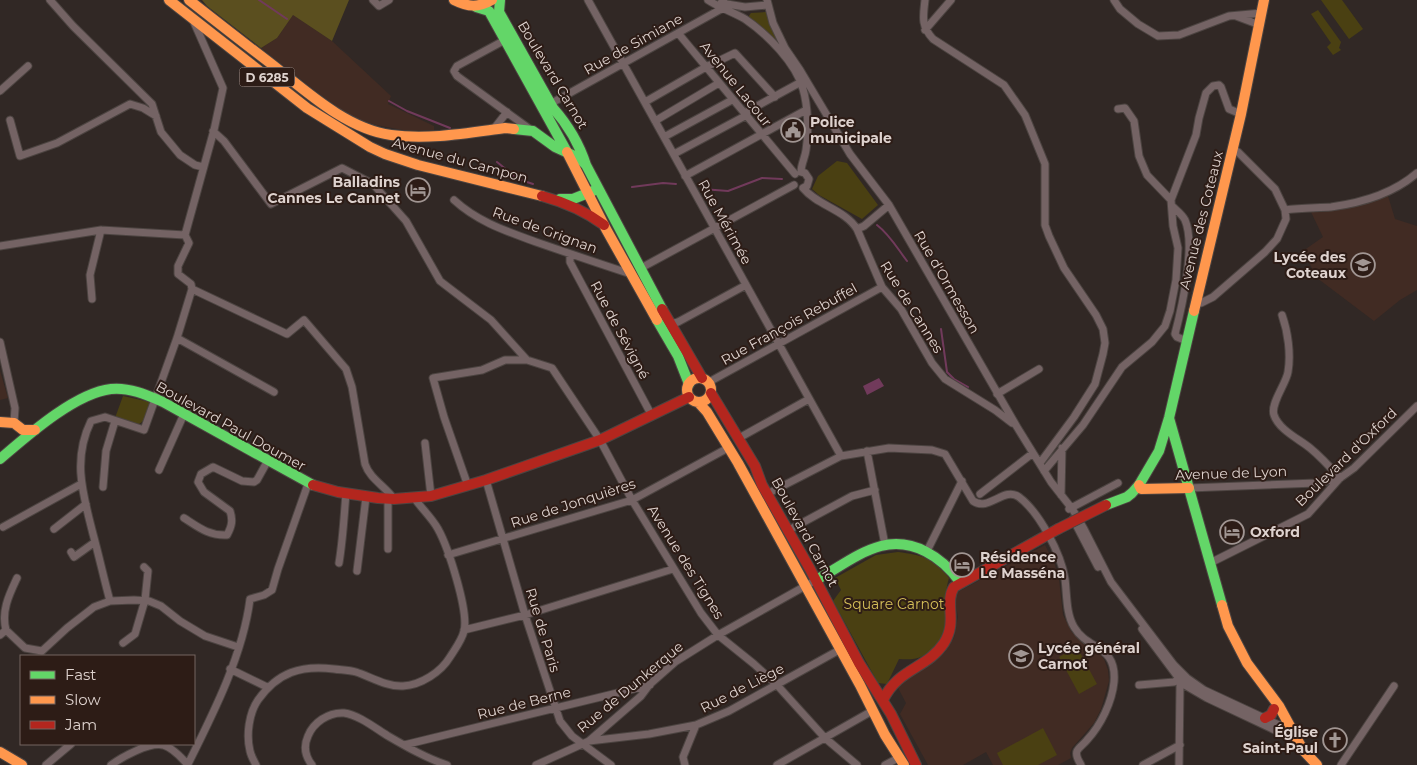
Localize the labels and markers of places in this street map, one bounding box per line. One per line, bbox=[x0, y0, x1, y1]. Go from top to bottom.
place label: Police municipale bbox=[810, 113, 892, 147]
public building icon: Police municipale bbox=[780, 117, 806, 143]
place label: Balladins Cannes Le Cannet bbox=[267, 173, 401, 207]
hotel icon: Balladins Cannes Le Cannet bbox=[405, 177, 431, 203]
place label: Lycée des Coteaux bbox=[1274, 248, 1347, 282]
school or university icon: Lycée des Coteaux bbox=[1350, 252, 1376, 278]
hotel icon: Oxford bbox=[1219, 519, 1245, 545]
place label: Oxford bbox=[1250, 523, 1300, 541]
place label: Résidence Le Masséna bbox=[980, 548, 1065, 582]
hotel icon: Résidence Le Masséna bbox=[949, 552, 975, 578]
place label: Lycée général Carnot bbox=[1038, 639, 1140, 673]
school or university icon: Lycée général Carnot bbox=[1008, 643, 1034, 669]
place label: Église Saint-Paul bbox=[1243, 723, 1318, 757]
church icon: Église Saint-Paul bbox=[1322, 727, 1348, 753]

